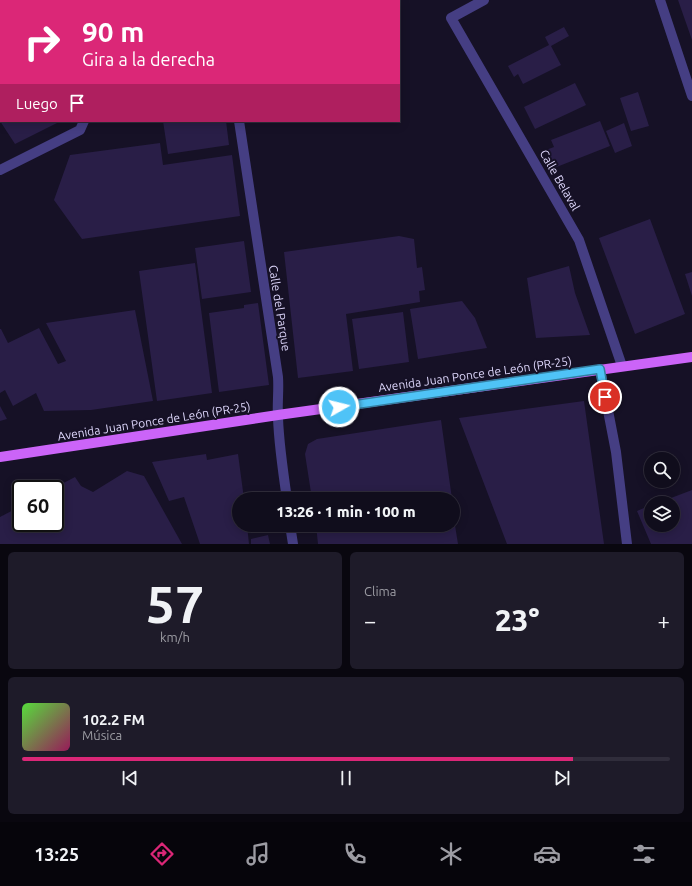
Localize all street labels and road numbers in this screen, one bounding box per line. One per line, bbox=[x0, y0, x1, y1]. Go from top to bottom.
street label: Calle Belaval bbox=[537, 147, 583, 213]
street label: Calle del Parque bbox=[267, 264, 293, 352]
street label: Avenida Juan Ponce de León (PR-25) bbox=[377, 354, 573, 395]
street label: Avenida Juan Ponce de León (PR-25) bbox=[57, 399, 252, 444]

